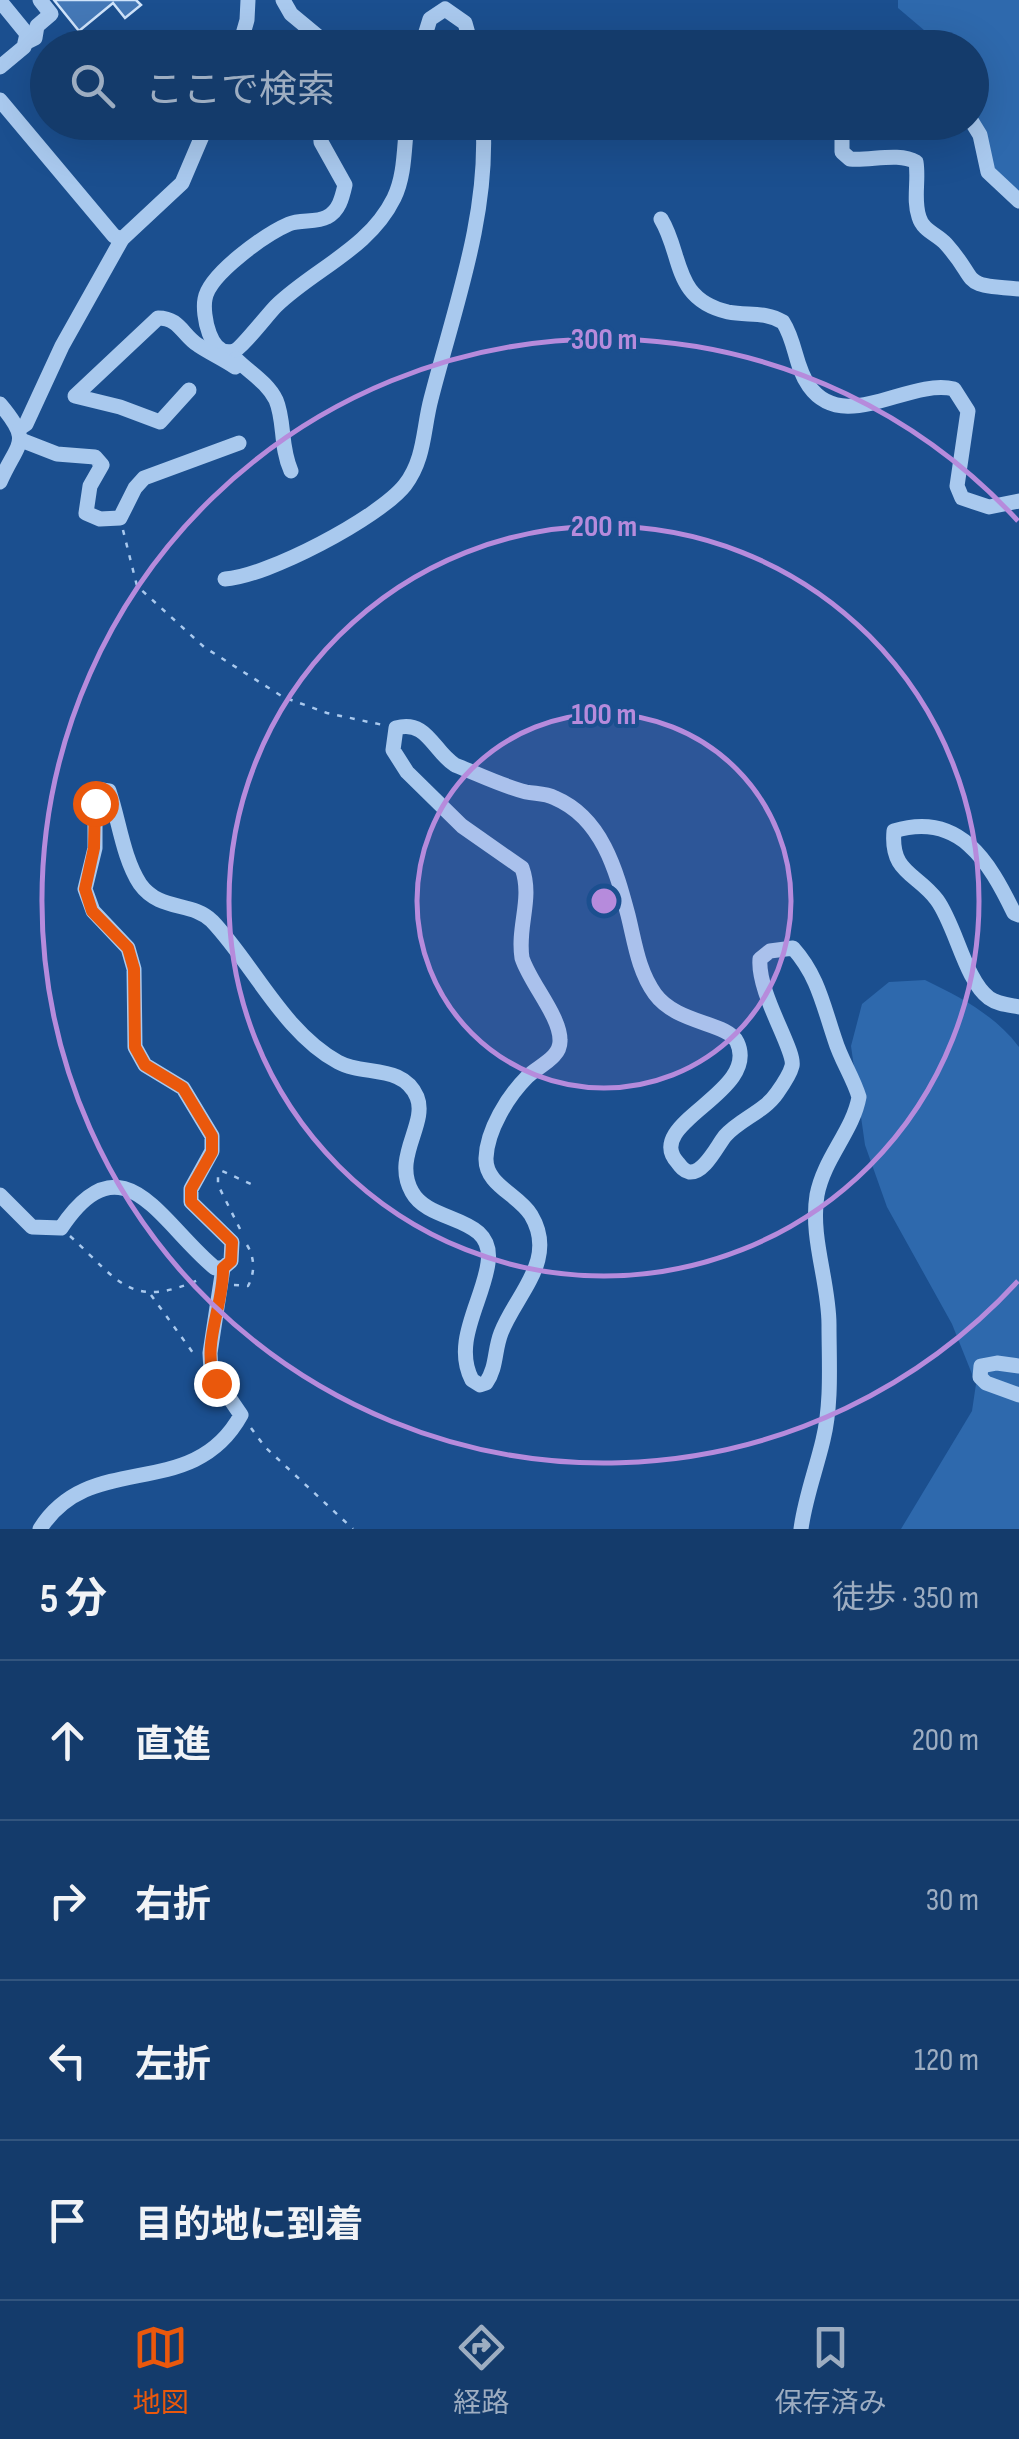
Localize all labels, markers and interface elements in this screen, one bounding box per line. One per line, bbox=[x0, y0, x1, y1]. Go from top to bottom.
search box bbox=[30, 30, 989, 140]
icon: search bbox=[65, 58, 120, 113]
text: ここで検索 bbox=[145, 68, 335, 113]
text: 300 m bbox=[571, 322, 637, 358]
text: 200 m bbox=[571, 509, 637, 545]
text: 100 m bbox=[572, 697, 636, 733]
route start bbox=[73, 781, 119, 827]
centre of rings bbox=[586, 883, 622, 919]
route end bbox=[194, 1361, 240, 1407]
text: 5 分 bbox=[40, 1574, 107, 1625]
text: 徒歩 · 350 m bbox=[832, 1579, 979, 1618]
icon: ahead bbox=[40, 1713, 95, 1768]
text: 200 m bbox=[912, 1721, 979, 1760]
text: 直進 bbox=[135, 1723, 211, 1768]
icon: right bbox=[40, 1873, 95, 1928]
text: 30 m bbox=[926, 1881, 979, 1920]
text: 右折 bbox=[135, 1883, 211, 1928]
icon: left bbox=[40, 2033, 95, 2088]
text: 120 m bbox=[914, 2041, 979, 2080]
text: 左折 bbox=[135, 2043, 211, 2088]
icon: arrive bbox=[40, 2193, 95, 2248]
text: 目的地に到着 bbox=[135, 2203, 363, 2248]
tab: 地図 bbox=[132, 2320, 189, 2420]
tab: 経路 bbox=[453, 2320, 510, 2420]
tab: 保存済み bbox=[774, 2320, 887, 2420]

